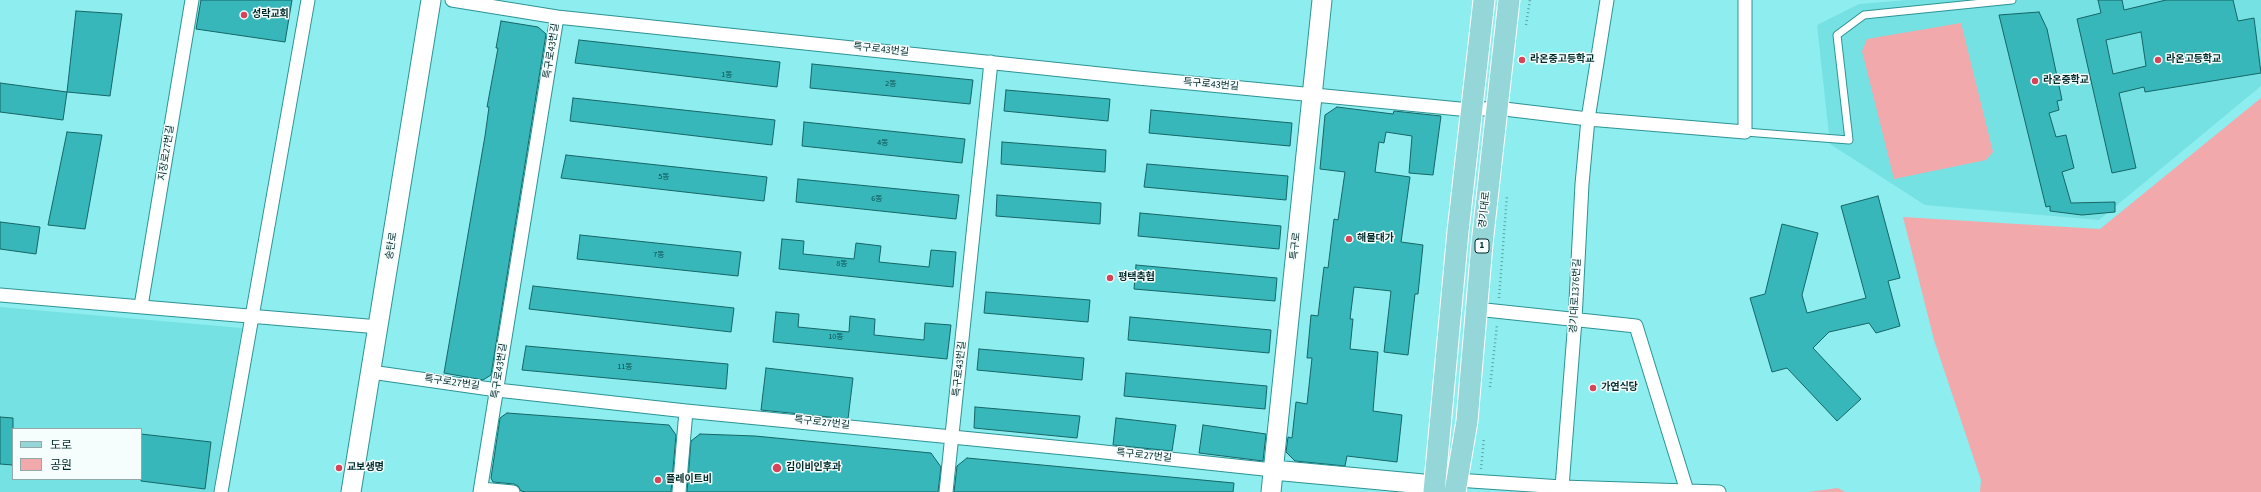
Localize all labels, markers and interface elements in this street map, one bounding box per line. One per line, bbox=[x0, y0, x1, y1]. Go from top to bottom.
place label: 성락교회 bbox=[252, 9, 289, 21]
marker: 성락교회 bbox=[239, 10, 249, 20]
street label: 특구로43번길 bbox=[542, 22, 562, 80]
street label: 특구로43번길 bbox=[853, 41, 909, 59]
place label: 라온중고등학교 bbox=[1530, 54, 1594, 66]
place label: 라온고등학교 bbox=[2166, 54, 2221, 66]
marker: 라온중고등학교 bbox=[1517, 55, 1527, 65]
marker: 라온고등학교 bbox=[2153, 55, 2163, 65]
house number: 1동 bbox=[721, 70, 733, 80]
place label: 라온중학교 bbox=[2043, 75, 2089, 87]
marker: 라온중학교 bbox=[2030, 76, 2040, 86]
street label: 특구로43번길 bbox=[1183, 77, 1239, 93]
house number: 2동 bbox=[885, 79, 897, 89]
street label: 지장로27번길 bbox=[157, 124, 177, 182]
house number: 4동 bbox=[877, 138, 889, 148]
house number: 5동 bbox=[658, 172, 670, 182]
street label: 경기대로 bbox=[1477, 191, 1493, 229]
house number: 6동 bbox=[871, 194, 883, 204]
street label: 송탄로 bbox=[384, 231, 400, 261]
street label: 특구로 bbox=[1289, 232, 1303, 260]
place label: 해물대가 bbox=[1357, 233, 1394, 245]
marker: 해물대가 bbox=[1344, 234, 1354, 244]
road number: 1 bbox=[1475, 239, 1489, 253]
house number: 7동 bbox=[653, 250, 665, 260]
street label: 경기대로1376번길 bbox=[1568, 258, 1584, 334]
house number: 8동 bbox=[836, 259, 848, 269]
place label: 평택축협 bbox=[1118, 272, 1155, 284]
marker: 평택축협 bbox=[1105, 273, 1115, 283]
house number: 10동 bbox=[828, 332, 844, 342]
street label: 특구로43번길 bbox=[951, 341, 969, 397]
street label: 특구로43번길 bbox=[490, 342, 510, 400]
house number: 11동 bbox=[617, 362, 633, 372]
street label: 특구로27번길 bbox=[423, 373, 481, 393]
place label: 가연식당 bbox=[1601, 382, 1638, 394]
marker: 가연식당 bbox=[1588, 383, 1598, 393]
street label: 특구로27번길 bbox=[794, 414, 850, 432]
legend bbox=[12, 428, 142, 480]
text: 도로 bbox=[50, 437, 72, 454]
street label: 특구로27번길 bbox=[1116, 447, 1172, 465]
text: 공원 bbox=[50, 457, 72, 474]
place label: 교보생명 bbox=[347, 462, 384, 474]
marker: 김이비인후과 bbox=[771, 462, 783, 474]
place label: 김이비인후과 bbox=[786, 462, 841, 474]
marker: 교보생명 bbox=[334, 463, 344, 473]
place label: 플레이트비 bbox=[666, 474, 712, 486]
marker: 플레이트비 bbox=[653, 475, 663, 485]

